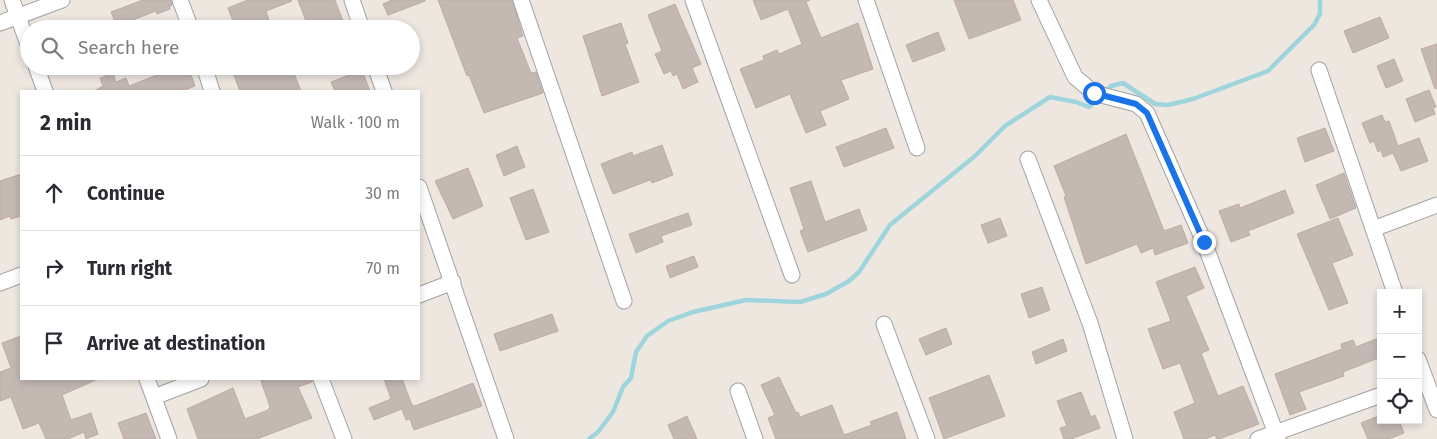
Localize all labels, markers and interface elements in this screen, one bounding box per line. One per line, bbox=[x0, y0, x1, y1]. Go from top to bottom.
search box bbox=[20, 20, 420, 75]
icon: search bbox=[38, 34, 66, 62]
text: Search here bbox=[78, 36, 179, 59]
route start bbox=[1083, 82, 1106, 105]
text: 2 min bbox=[40, 110, 92, 136]
text: Walk · 100 m bbox=[311, 113, 400, 132]
icon: ahead bbox=[40, 179, 68, 207]
text: Continue bbox=[87, 182, 165, 205]
text: 30 m bbox=[365, 184, 400, 203]
route end bbox=[1193, 231, 1216, 254]
icon: right bbox=[40, 254, 68, 282]
text: Turn right bbox=[87, 257, 172, 280]
text: 70 m bbox=[366, 259, 400, 278]
map controls bbox=[1377, 289, 1422, 424]
button: + bbox=[1377, 289, 1422, 334]
icon: arrive bbox=[40, 329, 68, 357]
text: Arrive at destination bbox=[87, 332, 266, 355]
button: − bbox=[1377, 334, 1422, 379]
button: locate bbox=[1377, 379, 1422, 424]

